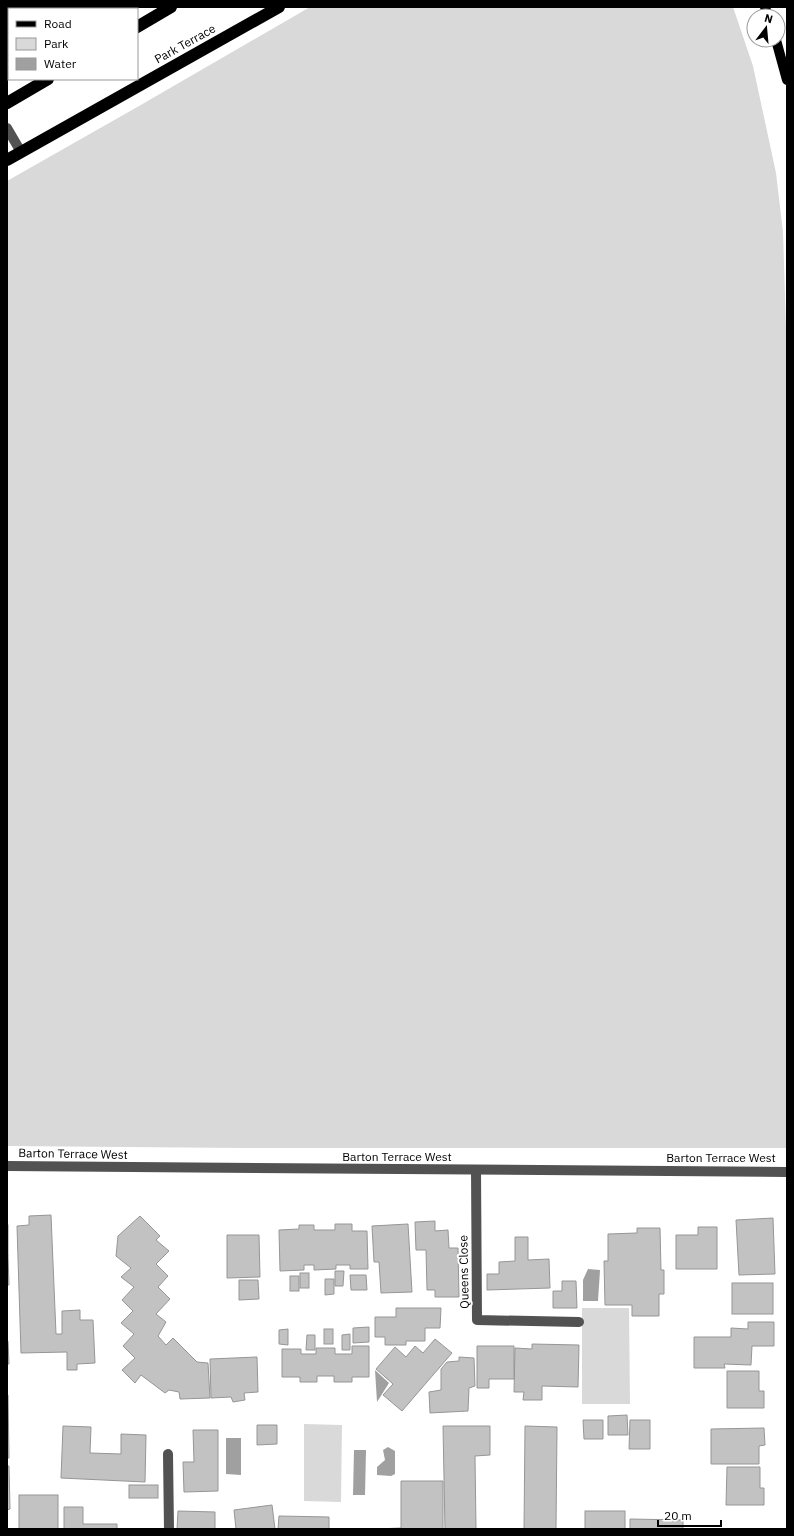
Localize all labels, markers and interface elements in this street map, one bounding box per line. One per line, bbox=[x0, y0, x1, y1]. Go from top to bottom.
legend bbox=[8, 8, 138, 80]
north arrow bbox=[746, 8, 786, 48]
text: N bbox=[763, 11, 775, 26]
text: Road bbox=[44, 16, 72, 31]
street label: Park Terrace bbox=[152, 20, 218, 66]
text: Park bbox=[44, 36, 69, 51]
text: Water bbox=[44, 56, 77, 71]
street label: Barton Terrace West bbox=[18, 1145, 128, 1162]
street label: Barton Terrace West bbox=[342, 1149, 452, 1164]
street label: Barton Terrace West bbox=[666, 1150, 776, 1165]
street label: Queens Close bbox=[455, 1235, 472, 1309]
scale bar bbox=[658, 1502, 721, 1528]
text: 20 m bbox=[664, 1508, 692, 1523]

